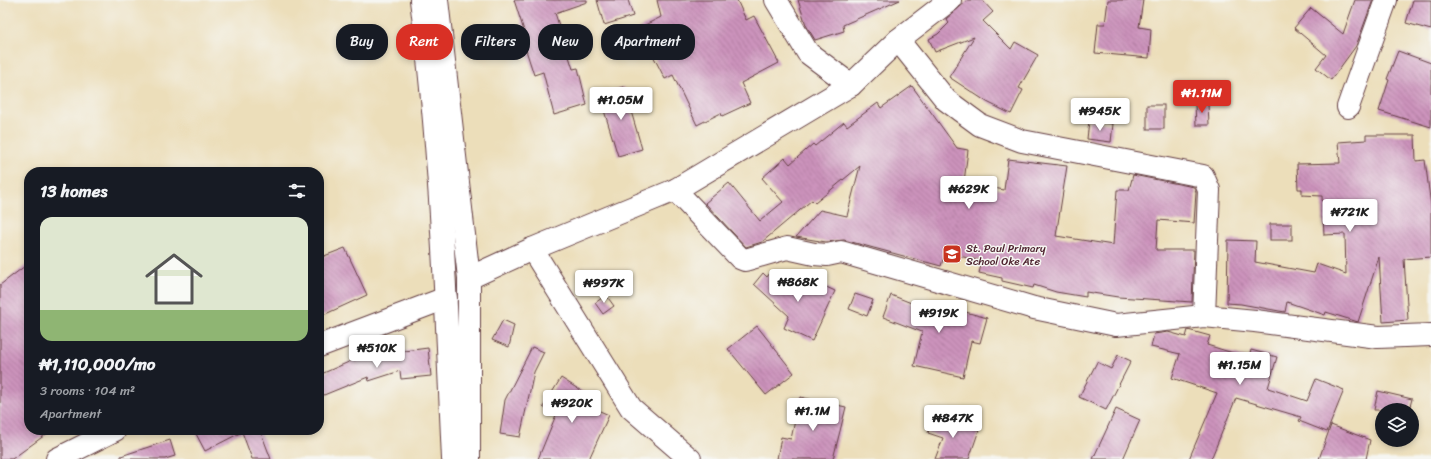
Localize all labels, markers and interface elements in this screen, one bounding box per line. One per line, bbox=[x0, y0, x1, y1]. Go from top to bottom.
chip: Buy bbox=[336, 24, 388, 60]
chip: Rent bbox=[396, 24, 453, 60]
chip: Filters bbox=[461, 24, 530, 60]
chip: New bbox=[538, 24, 593, 60]
chip: Apartment bbox=[601, 24, 695, 60]
pin: ₦1.11M bbox=[1169, 80, 1235, 114]
text: ₦1.11M bbox=[1182, 81, 1222, 104]
pin: ₦1.05M bbox=[588, 87, 654, 121]
text: ₦1.05M bbox=[599, 88, 643, 111]
pin: ₦945K bbox=[1072, 98, 1128, 132]
text: ₦945K bbox=[1080, 99, 1120, 122]
text: 13 homes bbox=[40, 176, 107, 206]
pin: ₦629K bbox=[941, 176, 997, 210]
text: ₦629K bbox=[949, 177, 989, 200]
icon: filters bbox=[286, 180, 308, 202]
pin: ₦721K bbox=[1322, 199, 1378, 233]
text: ₦721K bbox=[1331, 200, 1369, 223]
place label: St. Paul Primary School Oke Ate bbox=[966, 239, 1046, 271]
icon: home bbox=[138, 243, 210, 315]
school or university icon: St. Paul Primary School Oke Ate bbox=[941, 243, 963, 265]
pin: ₦868K bbox=[770, 269, 826, 303]
pin: ₦997K bbox=[576, 270, 632, 304]
text: ₦868K bbox=[778, 270, 818, 293]
text: ₦997K bbox=[584, 271, 624, 294]
pin: ₦919K bbox=[911, 300, 967, 334]
text: ₦919K bbox=[920, 301, 958, 324]
pin: ₦510K bbox=[349, 335, 405, 369]
text: ₦510K bbox=[358, 336, 396, 359]
text: ₦1,110,000/mo bbox=[40, 349, 155, 379]
pin: ₦1.15M bbox=[1207, 352, 1273, 386]
text: ₦1.15M bbox=[1219, 353, 1261, 376]
text: 3 rooms · 104 m² bbox=[40, 379, 135, 402]
pin: ₦920K bbox=[544, 390, 600, 424]
text: ₦920K bbox=[552, 391, 592, 414]
pin: ₦1.1M bbox=[785, 398, 841, 432]
text: ₦1.1M bbox=[796, 399, 830, 422]
text: Apartment bbox=[40, 402, 101, 425]
map controls bbox=[1375, 403, 1419, 447]
button: layers bbox=[1375, 403, 1419, 447]
pin: ₦847K bbox=[925, 405, 981, 439]
text: ₦847K bbox=[933, 406, 973, 429]

